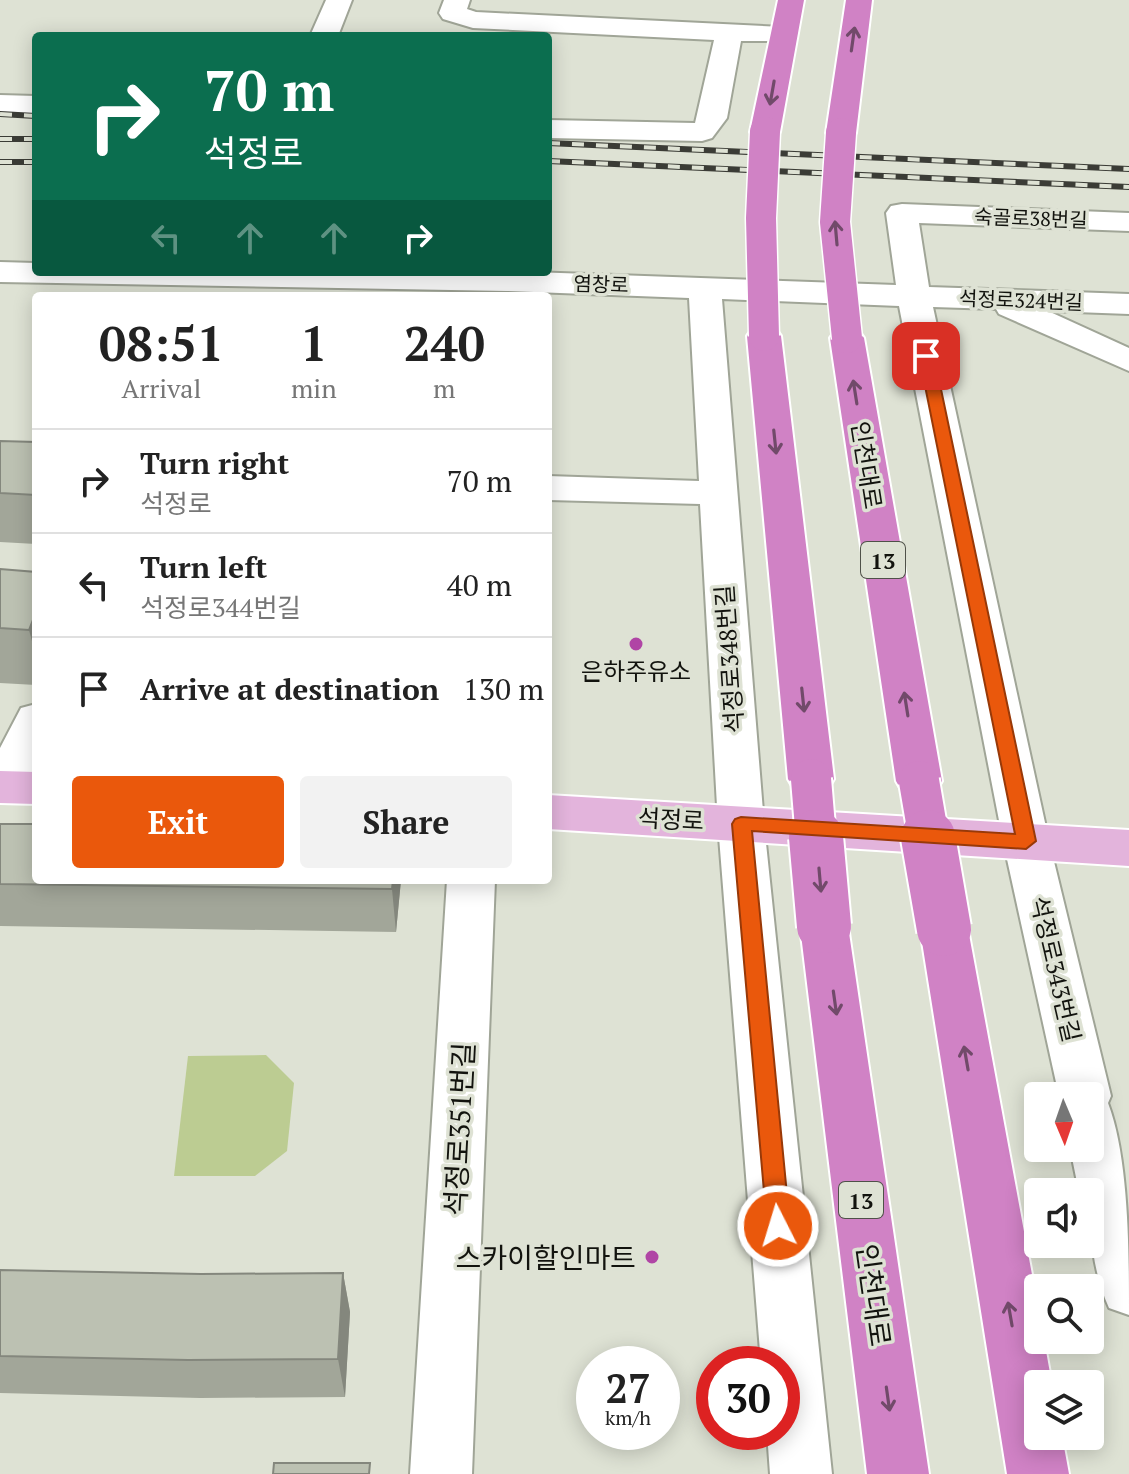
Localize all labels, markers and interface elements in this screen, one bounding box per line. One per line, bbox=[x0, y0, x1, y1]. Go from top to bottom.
one-way arrow bbox=[846, 26, 861, 52]
text: 70 m bbox=[204, 53, 334, 127]
icon: right bbox=[72, 64, 176, 168]
one-way arrow bbox=[764, 80, 779, 105]
text: 석정로 bbox=[204, 129, 303, 176]
street label: 숙골로38번길 bbox=[974, 203, 1088, 233]
icon: left bbox=[144, 216, 188, 260]
icon: ahead bbox=[228, 216, 272, 260]
icon: ahead bbox=[312, 216, 356, 260]
icon: right bbox=[396, 216, 440, 260]
one-way arrow bbox=[828, 220, 843, 247]
street label: 염창로 bbox=[573, 270, 629, 298]
street label: 석정로324번길 bbox=[959, 284, 1083, 316]
text: 08:51 bbox=[99, 311, 224, 375]
text: 1 bbox=[300, 311, 327, 375]
text: 240 bbox=[404, 311, 485, 375]
pin bbox=[892, 322, 960, 390]
icon: arrive bbox=[904, 334, 948, 378]
text: Arrival bbox=[122, 371, 201, 405]
text: min bbox=[291, 371, 337, 405]
text: m bbox=[433, 371, 456, 405]
one-way arrow bbox=[847, 380, 862, 405]
street label: 인천대로 bbox=[844, 419, 890, 511]
one-way arrow bbox=[768, 428, 783, 454]
text: Turn right bbox=[140, 443, 289, 483]
icon: right bbox=[72, 459, 116, 503]
text: 70 m bbox=[447, 461, 512, 501]
text: 석정로 bbox=[140, 486, 212, 520]
road number: 13 bbox=[861, 542, 905, 578]
text: Turn left bbox=[140, 547, 267, 587]
icon: left bbox=[72, 563, 116, 607]
text: 40 m bbox=[447, 565, 512, 605]
street label: 석정로348번길 bbox=[708, 584, 750, 734]
text: 석정로344번길 bbox=[140, 590, 301, 624]
marker: 은하주유소 bbox=[627, 635, 645, 653]
place label: 은하주유소 bbox=[581, 655, 691, 687]
icon: arrive bbox=[72, 667, 116, 711]
text: Arrive at destination bbox=[140, 669, 439, 709]
text: 130 m bbox=[463, 669, 544, 709]
one-way arrow bbox=[795, 686, 810, 713]
one-way arrow bbox=[898, 692, 913, 717]
button: Exit bbox=[72, 776, 284, 868]
button: Share bbox=[300, 776, 512, 868]
street label: 석정로 bbox=[637, 801, 705, 837]
one-way arrow bbox=[813, 866, 828, 893]
street label: 석정로343번길 bbox=[1024, 893, 1088, 1045]
one-way arrow bbox=[828, 990, 843, 1015]
street label: 석정로351번길 bbox=[436, 1041, 482, 1217]
one-way arrow bbox=[958, 1046, 973, 1071]
north arrow bbox=[1024, 1082, 1104, 1162]
map controls bbox=[1024, 1082, 1104, 1450]
button: sound bbox=[1024, 1178, 1104, 1258]
road number: 13 bbox=[839, 1182, 883, 1218]
position arrow bbox=[736, 1184, 820, 1268]
place label: 스카이할인마트 bbox=[456, 1239, 636, 1276]
street label: 인천대로 bbox=[849, 1241, 899, 1349]
marker: 스카이할인마트 bbox=[643, 1248, 661, 1266]
button: search bbox=[1024, 1274, 1104, 1354]
one-way arrow bbox=[1002, 1302, 1017, 1328]
speed limit sign: 30 bbox=[696, 1346, 800, 1450]
text: 27 bbox=[605, 1361, 651, 1414]
button: layers bbox=[1024, 1370, 1104, 1450]
one-way arrow bbox=[881, 1386, 896, 1412]
text: km/h bbox=[605, 1404, 651, 1431]

